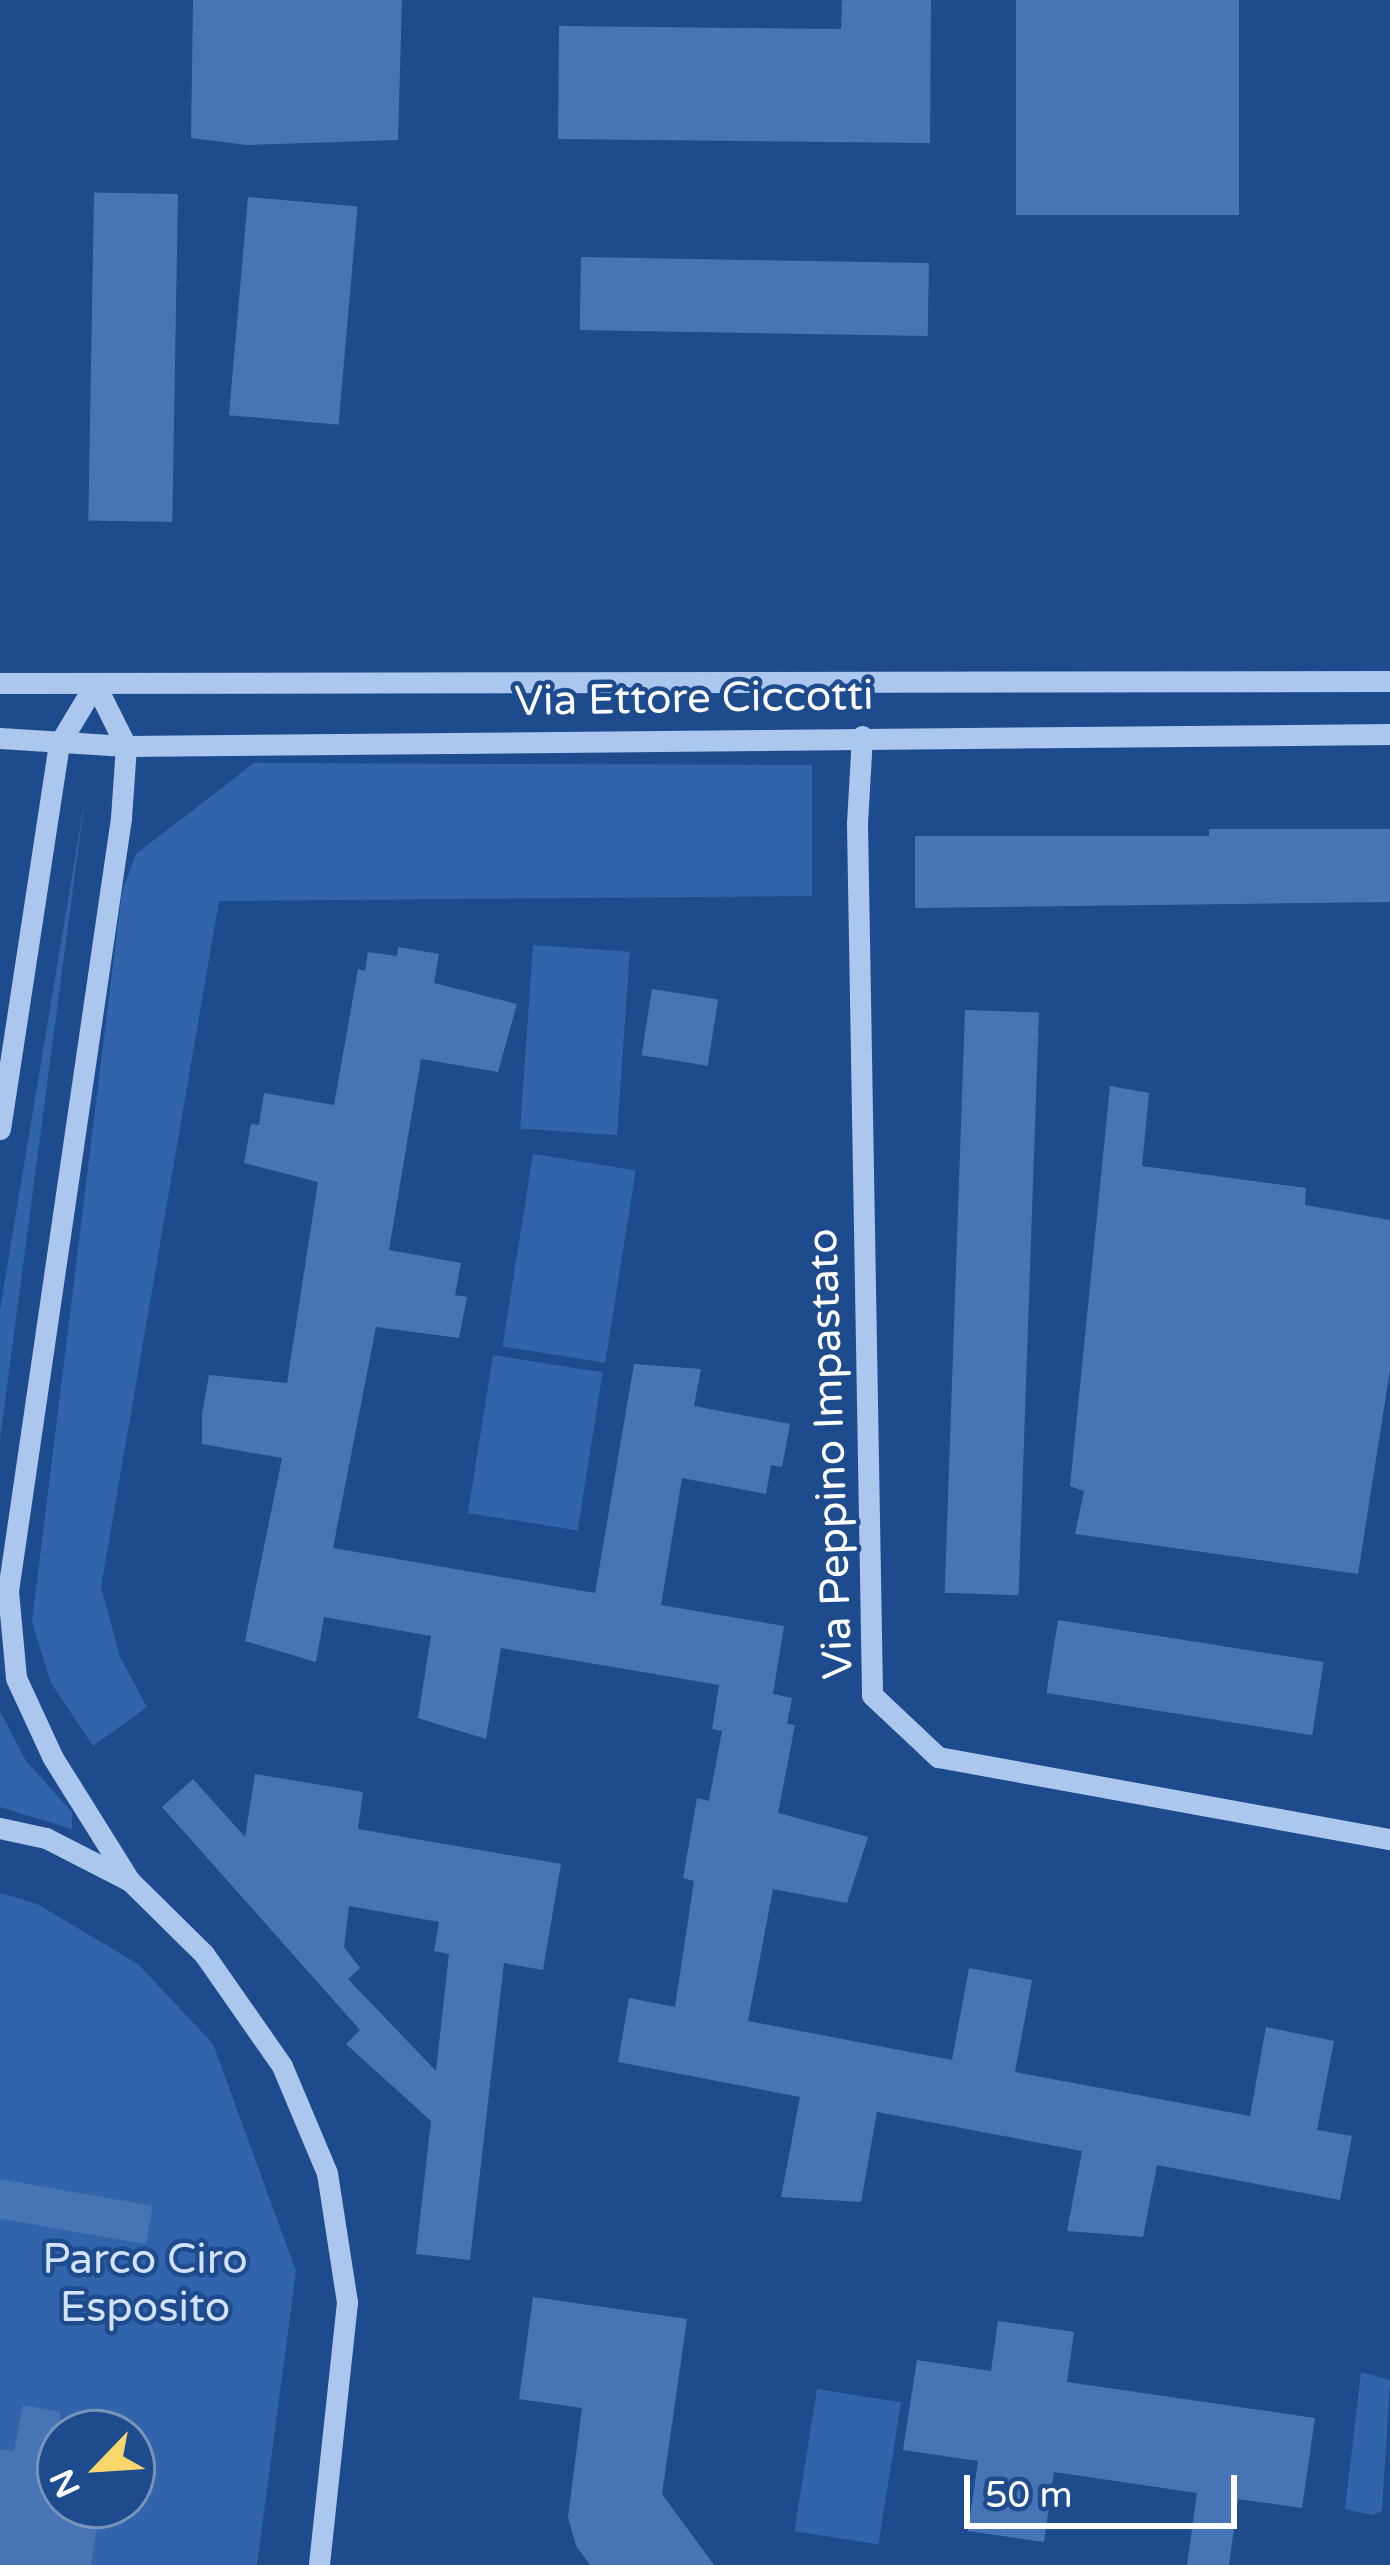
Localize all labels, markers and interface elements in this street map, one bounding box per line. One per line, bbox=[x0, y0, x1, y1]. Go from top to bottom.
street label: Via Ettore Ciccotti bbox=[514, 671, 874, 727]
street label: Via Peppino Impastato bbox=[798, 1228, 864, 1680]
park label: Parco Ciro Esposito bbox=[42, 2235, 248, 2334]
north arrow bbox=[36, 2409, 156, 2529]
scale bar bbox=[970, 2451, 1243, 2525]
text: N bbox=[42, 2463, 89, 2503]
text: 50 m bbox=[985, 2474, 1073, 2517]

